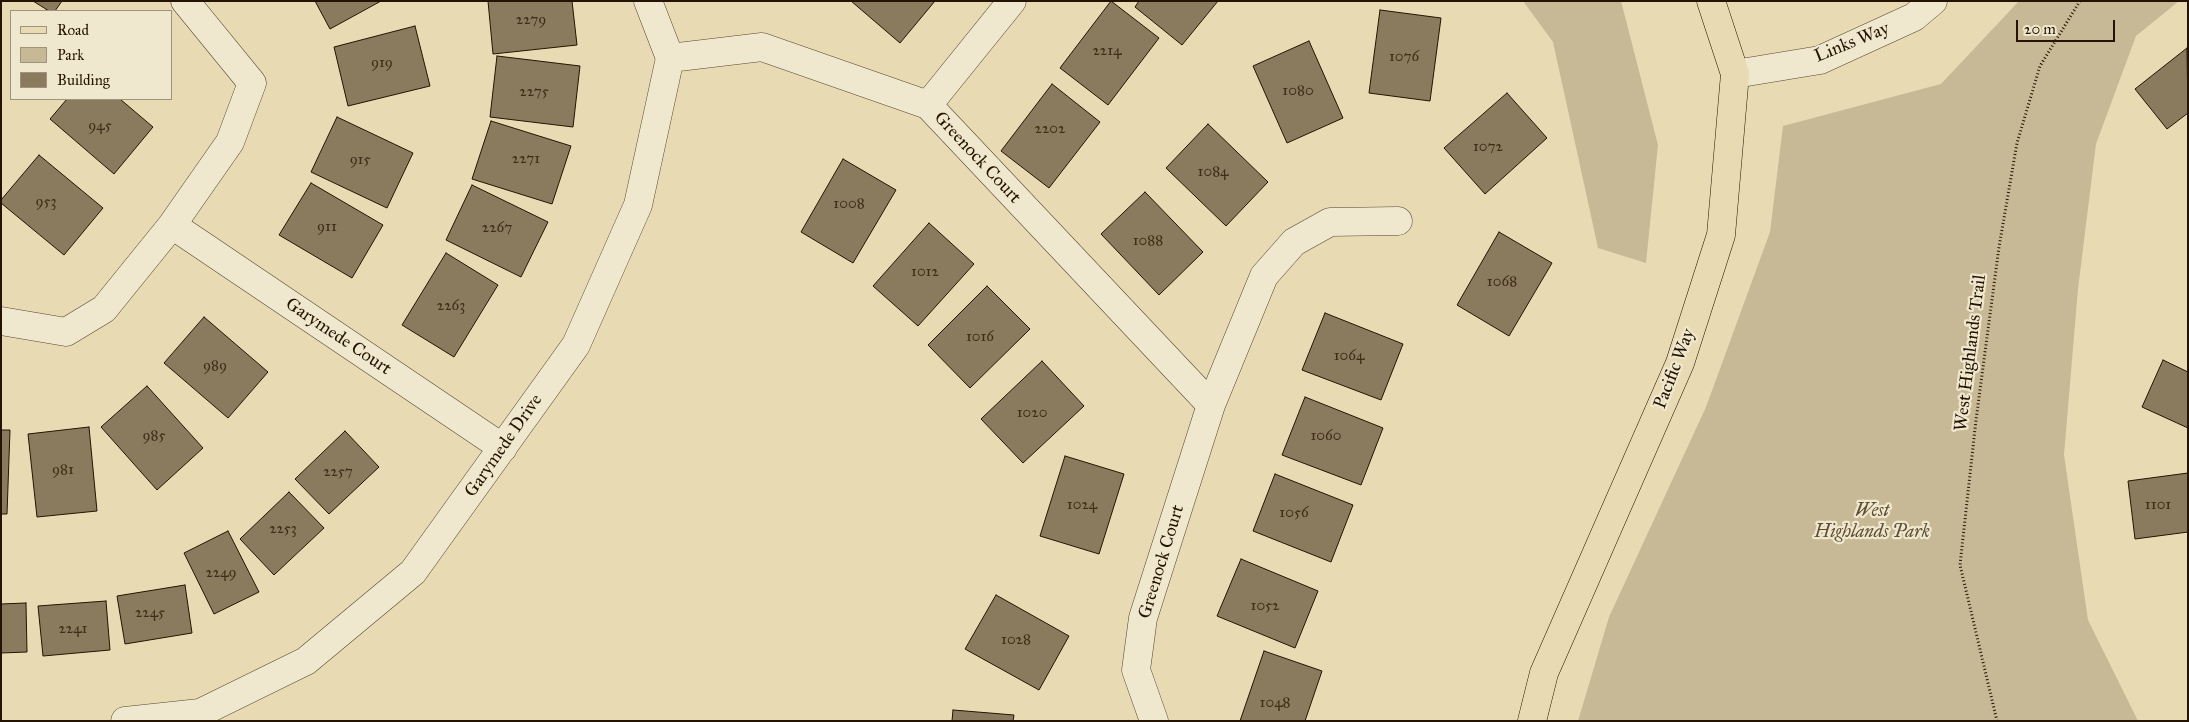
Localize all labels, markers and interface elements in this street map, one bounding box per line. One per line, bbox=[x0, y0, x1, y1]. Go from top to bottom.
legend bbox=[10, 10, 172, 100]
scale bar bbox=[2019, 10, 2118, 42]
house number: 2279 bbox=[516, 11, 546, 29]
street label: Links Way bbox=[1811, 18, 1893, 68]
text: 20 m bbox=[2024, 20, 2056, 38]
text: Road bbox=[57, 21, 89, 39]
house number: 2214 bbox=[1092, 42, 1122, 60]
text: Park bbox=[57, 46, 84, 64]
house number: 1076 bbox=[1389, 48, 1419, 66]
house number: 919 bbox=[371, 54, 393, 72]
text: Building bbox=[57, 71, 110, 89]
house number: 1080 bbox=[1282, 82, 1314, 100]
house number: 2275 bbox=[519, 83, 549, 101]
street label: Greenock Court bbox=[929, 108, 1025, 208]
house number: 945 bbox=[88, 117, 112, 135]
house number: 2202 bbox=[1035, 120, 1065, 138]
house number: 1072 bbox=[1473, 138, 1503, 156]
house number: 2271 bbox=[512, 150, 540, 168]
house number: 915 bbox=[350, 151, 370, 169]
house number: 1084 bbox=[1198, 163, 1228, 181]
house number: 953 bbox=[35, 193, 57, 211]
house number: 1008 bbox=[833, 195, 865, 213]
house number: 911 bbox=[317, 218, 337, 236]
house number: 2267 bbox=[482, 219, 512, 237]
house number: 1088 bbox=[1133, 232, 1163, 250]
house number: 1012 bbox=[911, 263, 939, 281]
house number: 1068 bbox=[1487, 273, 1517, 291]
street label: West Highlands Trail bbox=[1951, 274, 1991, 432]
street label: Garymede Court bbox=[281, 294, 395, 380]
house number: 2263 bbox=[437, 297, 465, 315]
street label: Pacific Way bbox=[1650, 326, 1700, 412]
house number: 1016 bbox=[966, 328, 994, 346]
house number: 1064 bbox=[1334, 347, 1364, 365]
house number: 989 bbox=[203, 357, 227, 375]
street label: Garymede Drive bbox=[461, 390, 547, 502]
house number: 1020 bbox=[1017, 404, 1047, 422]
house number: 985 bbox=[142, 427, 166, 445]
house number: 1060 bbox=[1310, 427, 1342, 445]
house number: 981 bbox=[52, 461, 74, 479]
house number: 2257 bbox=[323, 463, 353, 481]
house number: 1024 bbox=[1067, 496, 1097, 514]
house number: 1101 bbox=[2145, 496, 2171, 514]
park label: West Highlands Park bbox=[1814, 501, 1930, 544]
street label: Greenock Court bbox=[1134, 503, 1190, 621]
house number: 1056 bbox=[1279, 504, 1309, 522]
house number: 2253 bbox=[269, 520, 297, 538]
house number: 2249 bbox=[205, 564, 237, 582]
house number: 1052 bbox=[1251, 597, 1279, 615]
house number: 2245 bbox=[135, 604, 165, 622]
house number: 2241 bbox=[58, 620, 88, 638]
house number: 1028 bbox=[1001, 631, 1031, 649]
house number: 1048 bbox=[1260, 694, 1290, 712]

